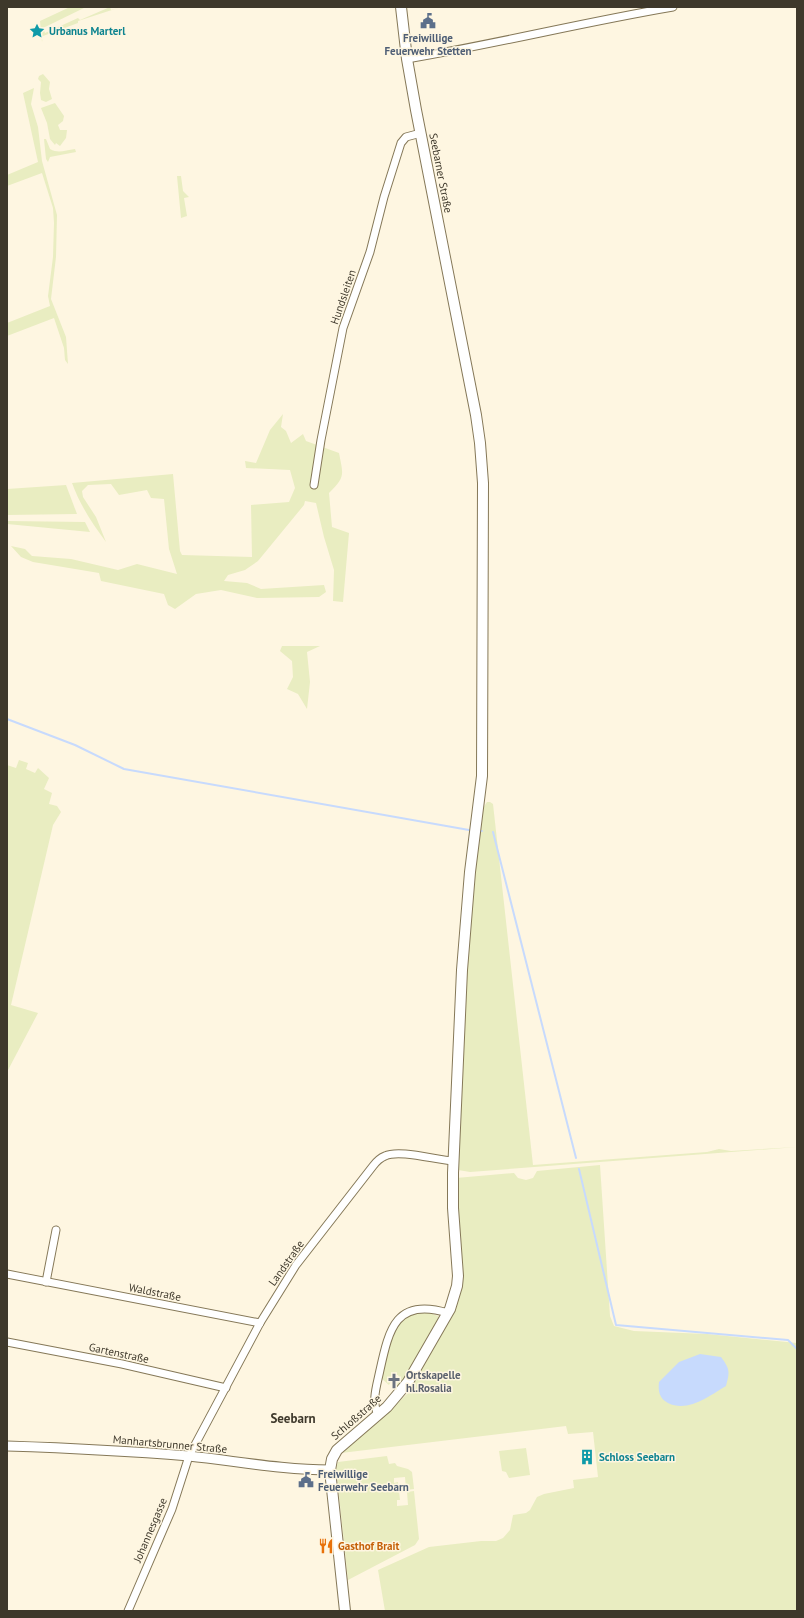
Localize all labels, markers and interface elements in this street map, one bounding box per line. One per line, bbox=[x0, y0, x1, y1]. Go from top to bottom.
public building icon: Freiwillige Feuerwehr Stetten bbox=[419, 12, 437, 30]
place icon: Urbanus Marterl bbox=[28, 22, 46, 40]
place label: Urbanus Marterl bbox=[49, 24, 126, 38]
place label: Freiwillige Feuerwehr Stetten bbox=[385, 31, 471, 58]
street label: Seebarner Straße bbox=[426, 132, 456, 215]
street label: Hundsleiten bbox=[327, 268, 359, 326]
street label: Landstraße bbox=[265, 1237, 307, 1289]
street label: Waldstraße bbox=[128, 1280, 183, 1304]
street label: Gartenstraße bbox=[88, 1340, 151, 1366]
place label: Ortskapelle hl.Rosalia bbox=[406, 1368, 461, 1395]
church icon: Ortskapelle hl.Rosalia bbox=[385, 1372, 403, 1390]
street label: Schloßstraße bbox=[328, 1391, 384, 1443]
district label: Seebarn bbox=[270, 1410, 316, 1427]
street label: Manhartsbrunner Straße bbox=[112, 1432, 228, 1456]
building icon: Schloss Seebarn bbox=[578, 1448, 596, 1466]
place label: Schloss Seebarn bbox=[599, 1450, 675, 1464]
place label: Freiwillige Feuerwehr Seebarn bbox=[318, 1467, 409, 1494]
public building icon: Freiwillige Feuerwehr Seebarn bbox=[297, 1471, 315, 1489]
street label: Johannesgasse bbox=[130, 1495, 170, 1565]
restaurant icon: Gasthof Brait bbox=[317, 1537, 335, 1555]
place label: Gasthof Brait bbox=[338, 1539, 399, 1553]

